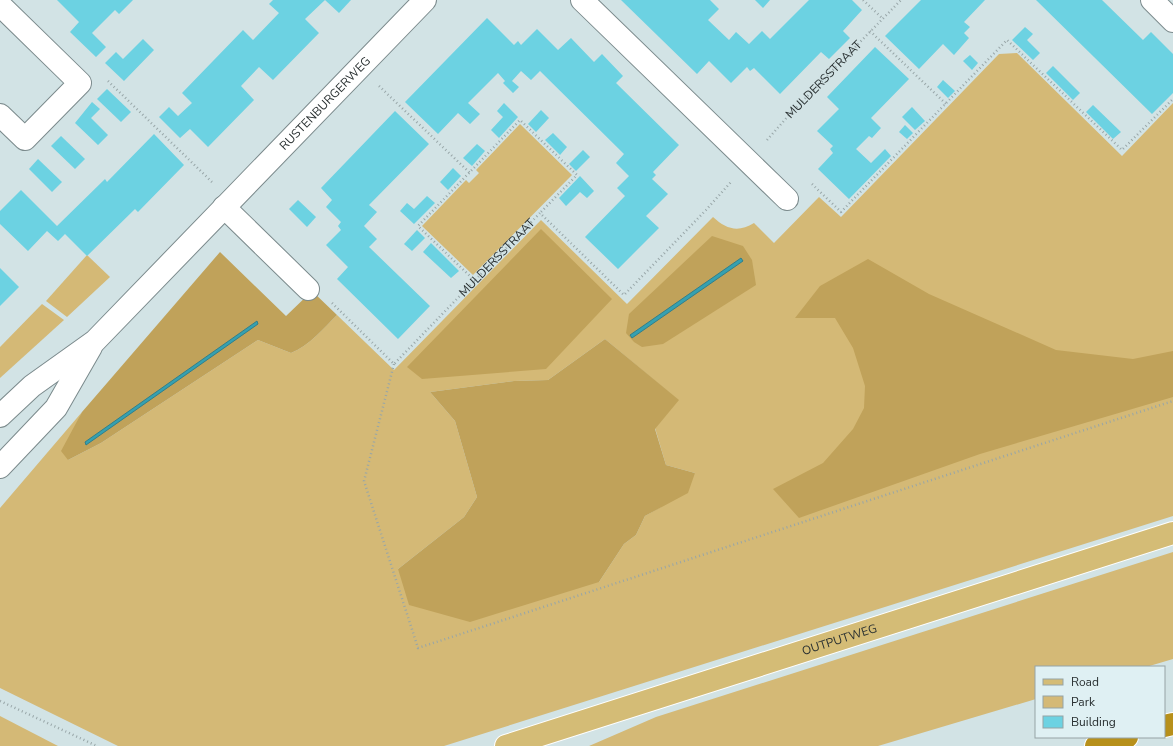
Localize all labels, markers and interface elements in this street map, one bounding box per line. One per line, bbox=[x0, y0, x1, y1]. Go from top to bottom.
street label: MULDERSSTRAAT bbox=[782, 36, 866, 122]
street label: RUSTENBURGERWEG bbox=[276, 53, 374, 154]
street label: MULDERSSTRAAT bbox=[455, 214, 539, 300]
street label: OUTPUTWEG bbox=[800, 620, 879, 659]
legend bbox=[1035, 666, 1165, 738]
text: Road bbox=[1071, 674, 1099, 690]
text: Park bbox=[1071, 694, 1096, 710]
text: Building bbox=[1071, 714, 1116, 730]

